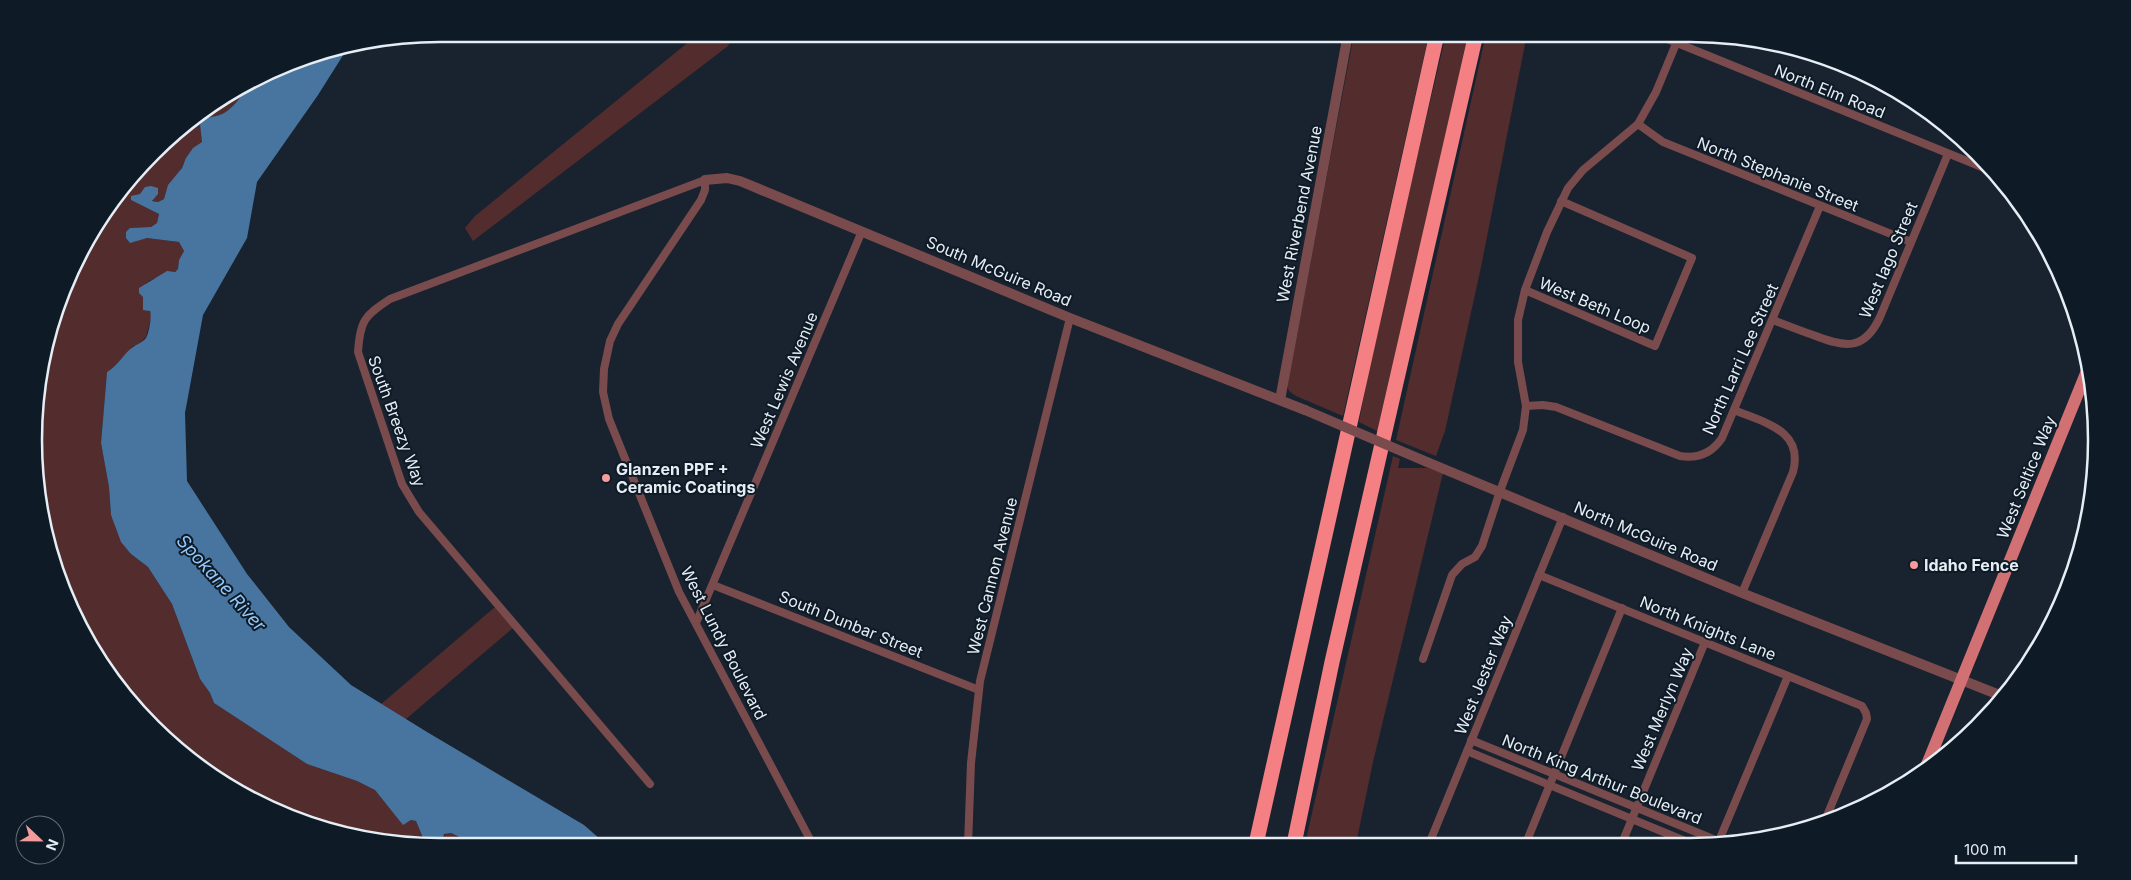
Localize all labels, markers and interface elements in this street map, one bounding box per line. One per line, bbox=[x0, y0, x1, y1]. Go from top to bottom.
street label: North Elm Road bbox=[1772, 60, 1888, 122]
street label: West Riverbend Avenue bbox=[1272, 124, 1326, 304]
street label: North Stephanie Street bbox=[1694, 132, 1862, 216]
street label: West Iago Street bbox=[1854, 199, 1922, 321]
street label: South McGuire Road bbox=[923, 231, 1075, 311]
street label: West Beth Loop bbox=[1536, 272, 1654, 338]
street label: North Larri Lee Street bbox=[1698, 280, 1782, 438]
street label: West Lewis Avenue bbox=[746, 309, 822, 451]
street label: South Breezy Way bbox=[364, 353, 430, 489]
street label: West Seltice Way bbox=[1992, 413, 2060, 541]
place label: Glanzen PPF + Ceramic Coatings bbox=[616, 459, 755, 497]
marker: Glanzen PPF + Ceramic Coatings bbox=[600, 472, 612, 484]
street label: West Cannon Avenue bbox=[963, 495, 1021, 657]
street label: North McGuire Road bbox=[1571, 497, 1721, 575]
water label: Spokane River bbox=[172, 530, 271, 636]
place label: Idaho Fence bbox=[1924, 555, 2019, 575]
marker: Idaho Fence bbox=[1908, 559, 1920, 571]
street label: West Lundy Boulevard bbox=[677, 563, 771, 723]
street label: South Dunbar Street bbox=[776, 586, 926, 662]
street label: North Knights Lane bbox=[1637, 592, 1779, 664]
street label: West Jester Way bbox=[1450, 612, 1516, 738]
street label: West Merlyn Way bbox=[1627, 644, 1697, 774]
street label: North King Arthur Boulevard bbox=[1499, 730, 1705, 828]
north arrow bbox=[15, 815, 65, 865]
scale bar bbox=[1956, 832, 2076, 864]
text: N bbox=[43, 837, 62, 853]
text: 100 m bbox=[1964, 840, 2006, 859]

